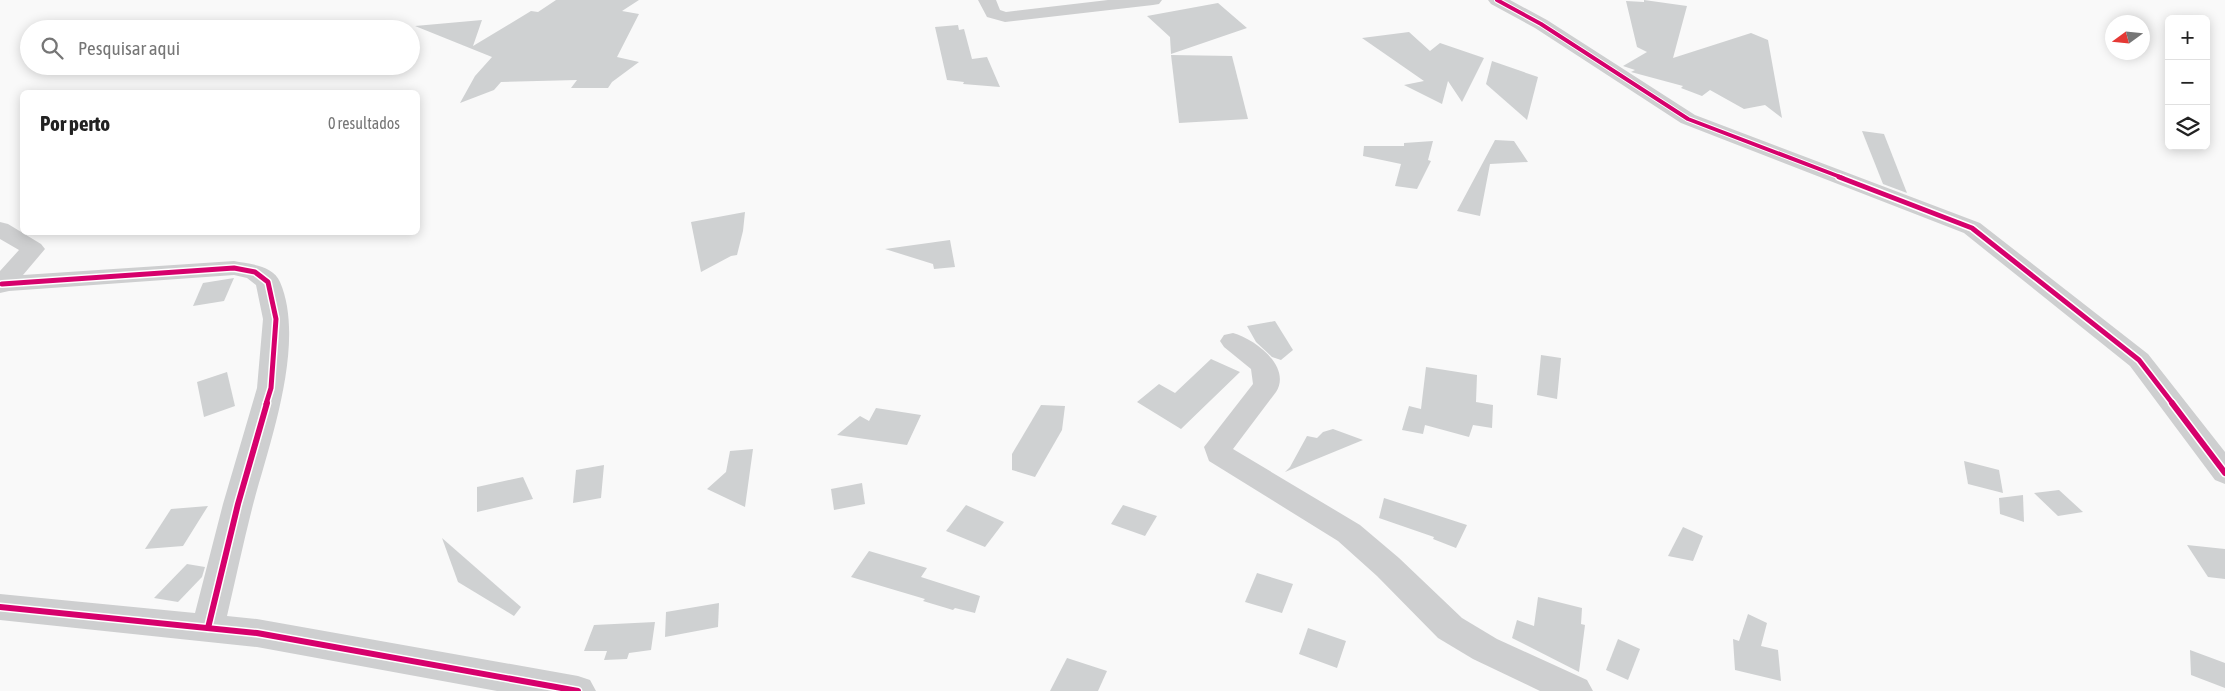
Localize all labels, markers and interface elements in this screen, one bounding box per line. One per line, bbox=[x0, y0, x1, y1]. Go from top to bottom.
north arrow bbox=[2105, 15, 2150, 60]
map controls bbox=[2165, 15, 2210, 150]
button: + bbox=[2165, 15, 2210, 60]
search box bbox=[20, 20, 420, 75]
icon: search bbox=[38, 34, 66, 62]
text: Pesquisar aqui bbox=[78, 37, 180, 59]
button: − bbox=[2165, 60, 2210, 105]
button: layers bbox=[2165, 105, 2210, 150]
text: Por perto bbox=[40, 111, 110, 135]
text: 0 resultados bbox=[328, 114, 400, 132]

